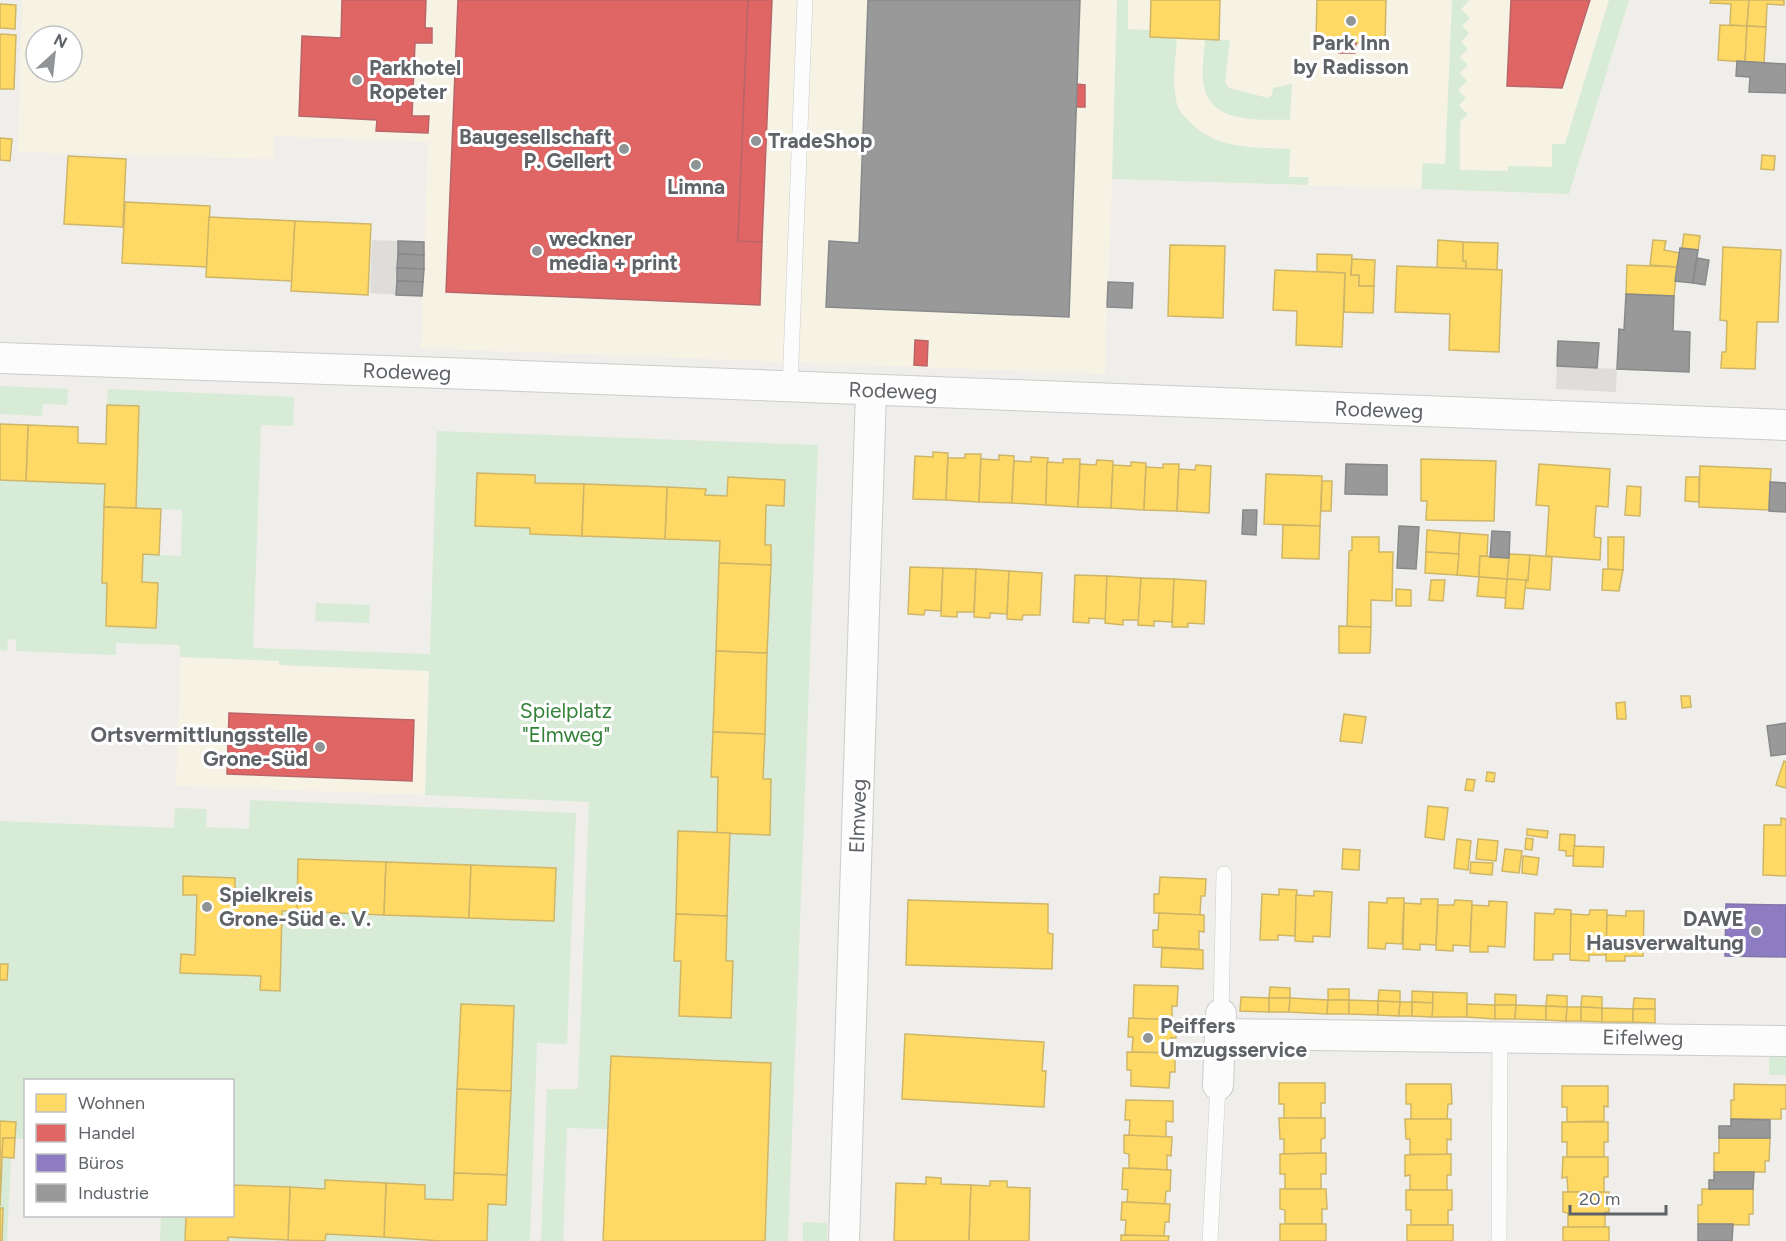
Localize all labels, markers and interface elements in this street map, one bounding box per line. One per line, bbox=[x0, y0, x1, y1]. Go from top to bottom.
marker: Park Inn by Radisson bbox=[1344, 14, 1358, 28]
north arrow bbox=[24, 24, 84, 84]
text: N bbox=[51, 30, 70, 52]
place label: Park Inn by Radisson bbox=[1293, 30, 1409, 79]
place label: Parkhotel Ropeter bbox=[369, 55, 461, 104]
marker: Parkhotel Ropeter bbox=[350, 73, 364, 87]
place label: Baugesellschaft P. Gellert bbox=[459, 124, 612, 173]
place label: TradeShop bbox=[768, 128, 872, 153]
marker: TradeShop bbox=[749, 134, 763, 148]
marker: Baugesellschaft P. Gellert bbox=[617, 142, 631, 156]
marker: Limna bbox=[689, 158, 703, 172]
place label: Limna bbox=[667, 174, 725, 199]
place label: weckner media + print bbox=[549, 226, 678, 275]
marker: weckner media + print bbox=[530, 244, 544, 258]
street label: Rodeweg bbox=[362, 357, 452, 386]
street label: Rodeweg bbox=[848, 376, 938, 405]
street label: Rodeweg bbox=[1334, 395, 1424, 424]
park label: Spielplatz "Elmweg" bbox=[520, 698, 612, 747]
place label: Ortsvermittlungsstelle Grone-Süd bbox=[91, 722, 308, 771]
marker: Ortsvermittlungsstelle Grone-Süd bbox=[313, 740, 327, 754]
street label: Elmweg bbox=[844, 778, 871, 854]
place label: Spielkreis Grone-Süd e. V. bbox=[219, 882, 371, 931]
marker: Spielkreis Grone-Süd e. V. bbox=[200, 900, 214, 914]
place label: DAWE Hausverwaltung bbox=[1586, 906, 1744, 955]
marker: DAWE Hausverwaltung bbox=[1749, 924, 1763, 938]
place label: Peiffers Umzugsservice bbox=[1160, 1013, 1307, 1062]
street label: Eifelweg bbox=[1602, 1024, 1684, 1051]
marker: Peiffers Umzugsservice bbox=[1141, 1031, 1155, 1045]
legend bbox=[24, 1079, 234, 1217]
text: Wohnen bbox=[78, 1092, 145, 1114]
text: Handel bbox=[78, 1122, 135, 1144]
text: Büros bbox=[78, 1152, 124, 1174]
scale bar bbox=[1570, 1178, 1666, 1216]
text: Industrie bbox=[78, 1182, 149, 1204]
text: 20 m bbox=[1579, 1188, 1620, 1210]

